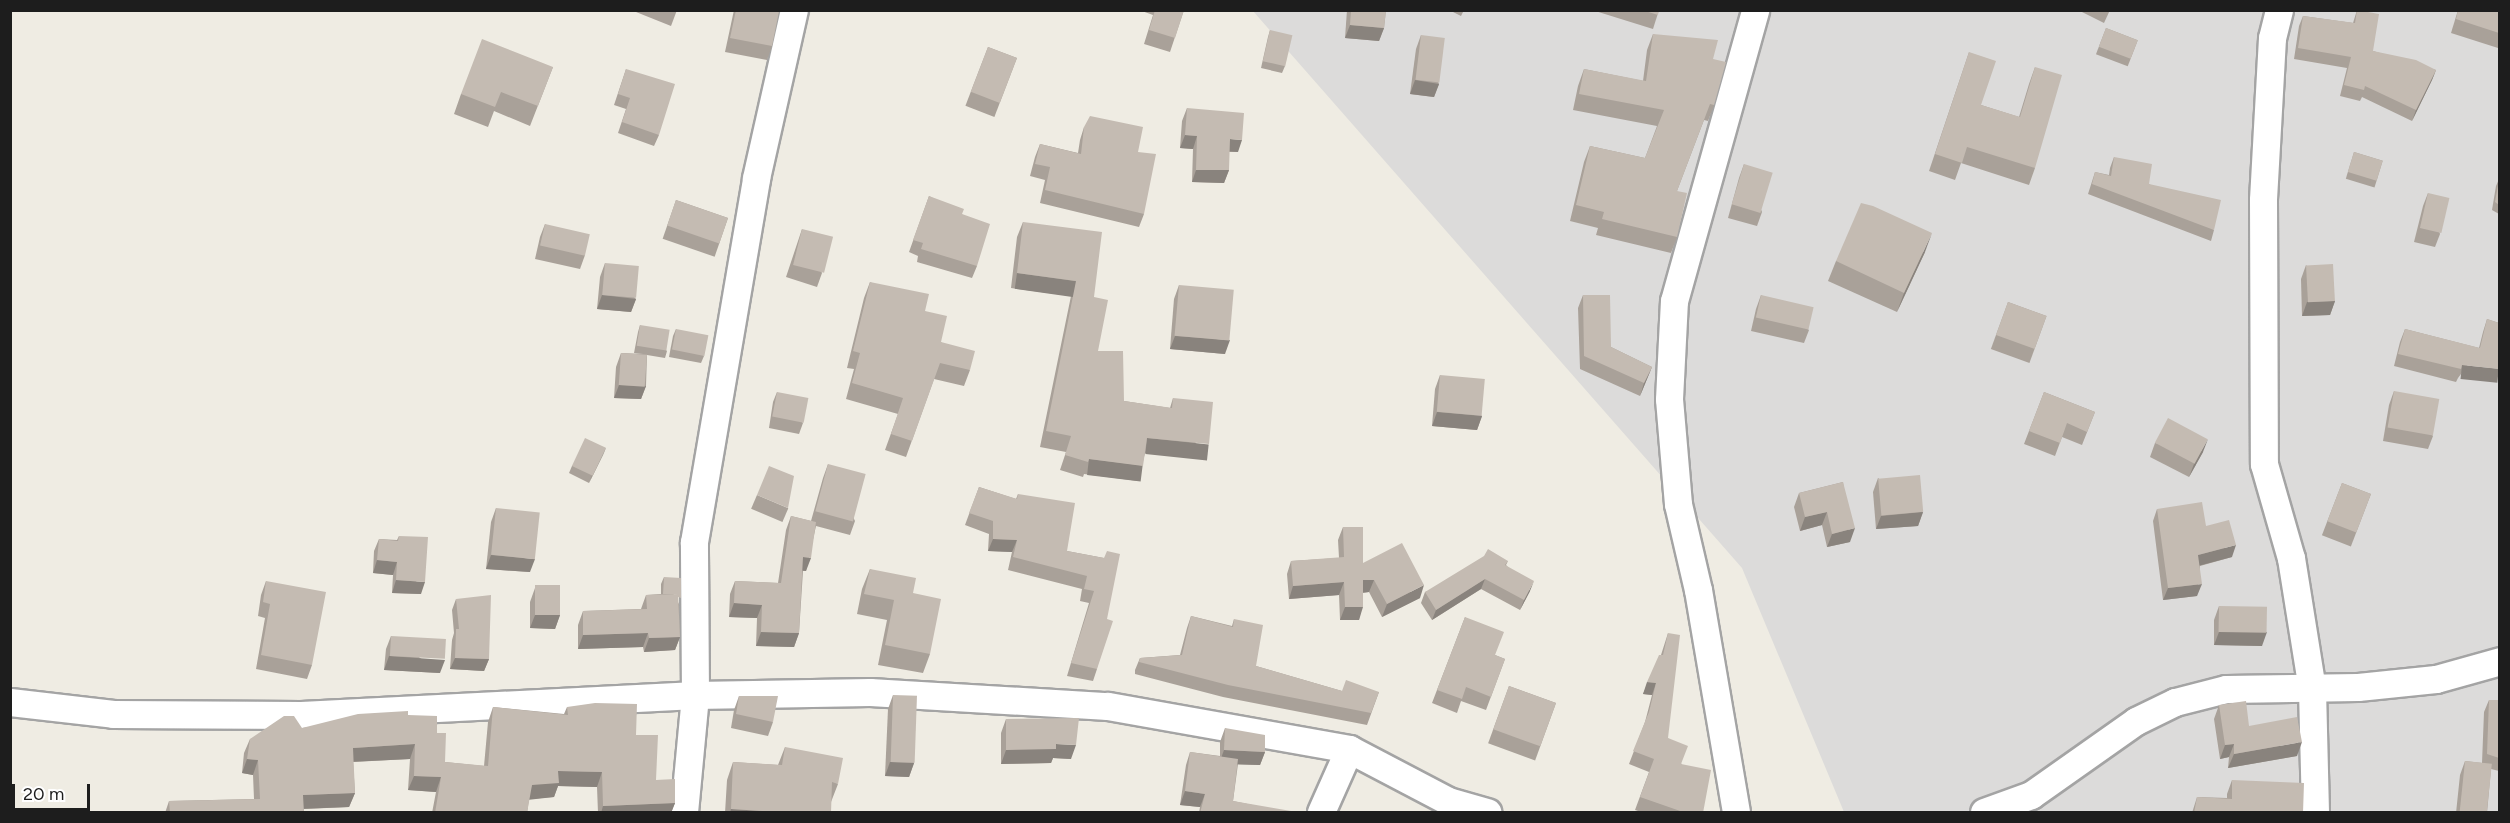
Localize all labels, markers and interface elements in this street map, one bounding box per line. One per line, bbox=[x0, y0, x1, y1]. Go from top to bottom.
scale bar bbox=[15, 772, 93, 810]
text: 20 m bbox=[23, 783, 64, 805]

